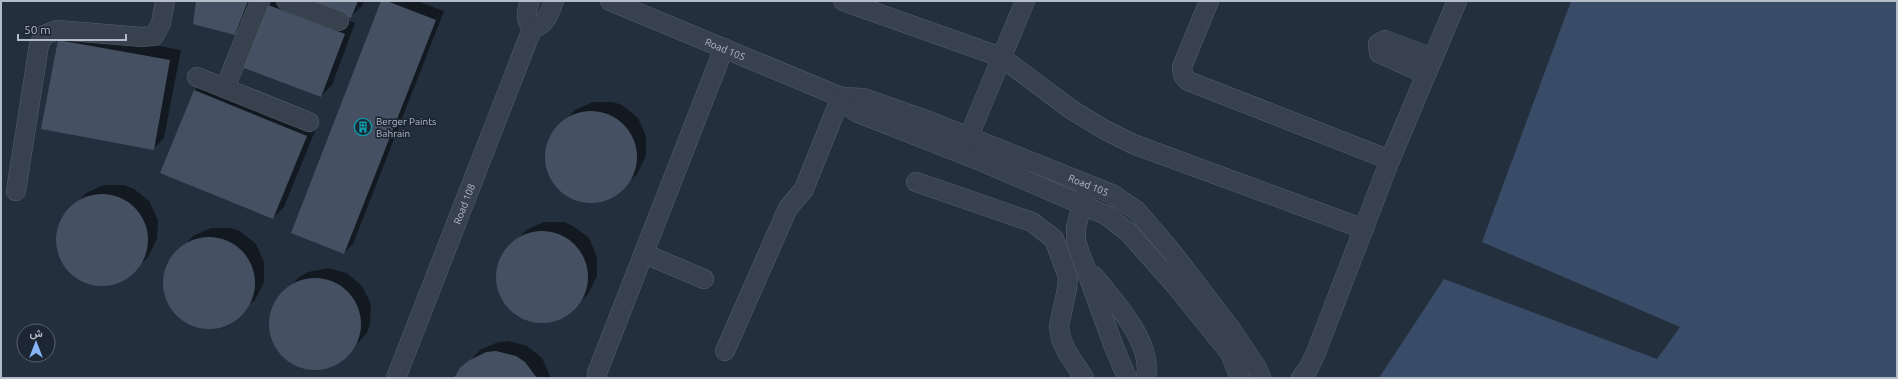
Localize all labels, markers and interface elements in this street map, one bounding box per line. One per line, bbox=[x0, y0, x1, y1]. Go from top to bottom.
scale bar bbox=[18, 16, 126, 42]
text: 50 m bbox=[24, 23, 51, 36]
street label: Road 105 bbox=[704, 36, 747, 62]
place label: Berger Paints Bahrain bbox=[376, 116, 436, 139]
building icon: Berger Paints Bahrain bbox=[353, 117, 373, 137]
street label: Road 105 bbox=[1067, 172, 1110, 198]
street label: Road 108 bbox=[451, 182, 477, 225]
north arrow bbox=[16, 323, 56, 363]
text: ش bbox=[29, 327, 43, 340]

